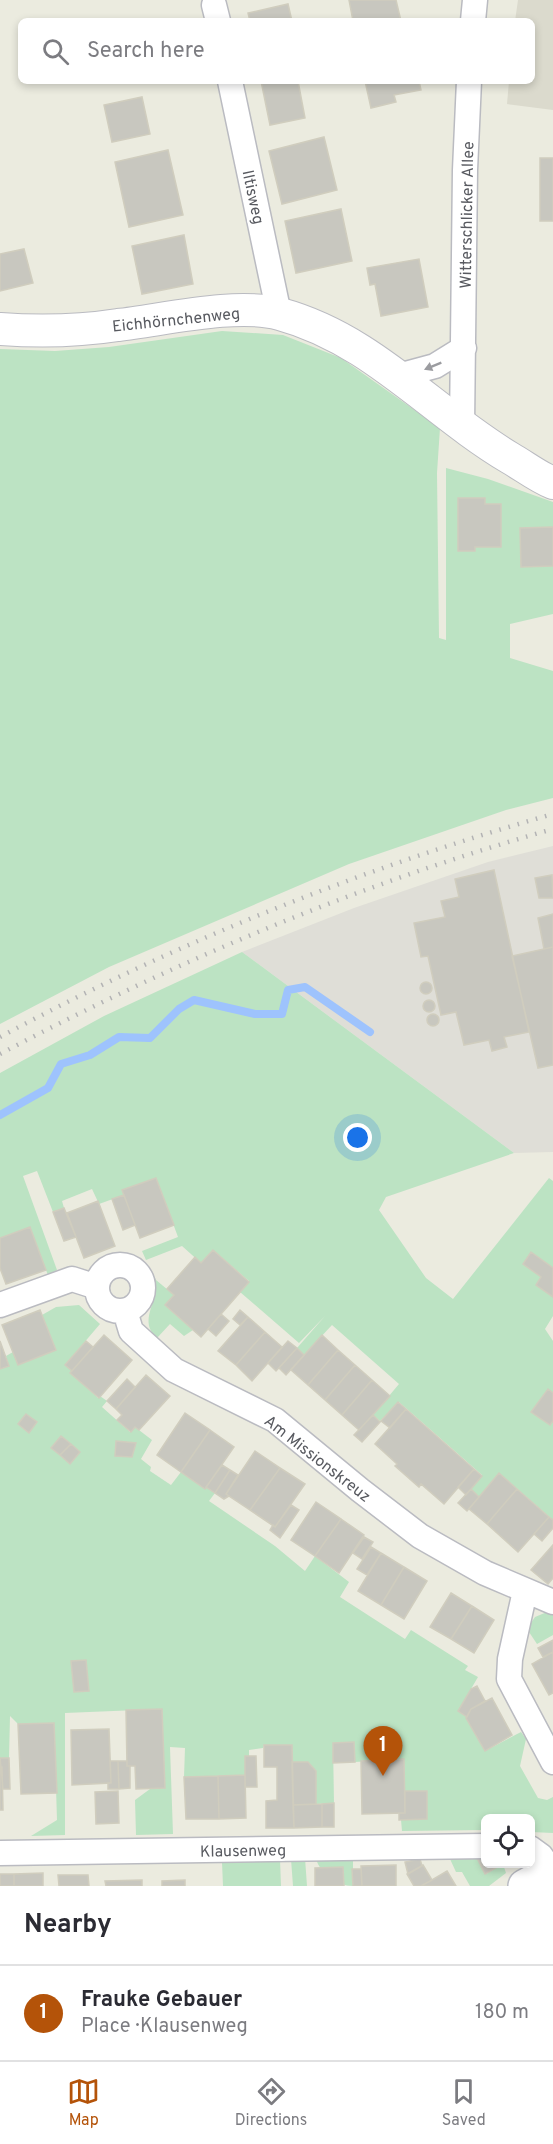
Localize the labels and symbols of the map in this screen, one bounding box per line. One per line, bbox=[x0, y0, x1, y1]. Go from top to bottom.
street label: Witterschlicker Allee bbox=[457, 141, 479, 289]
street label: Iltisweg bbox=[237, 168, 268, 226]
street label: Eichhörnchenweg bbox=[111, 304, 241, 338]
one-way arrow bbox=[423, 361, 441, 371]
your location bbox=[343, 1123, 372, 1152]
street label: Am Missionskreuz bbox=[260, 1412, 374, 1507]
pin: 1 bbox=[364, 1726, 403, 1776]
street label: Klausenweg bbox=[200, 1841, 286, 1863]

